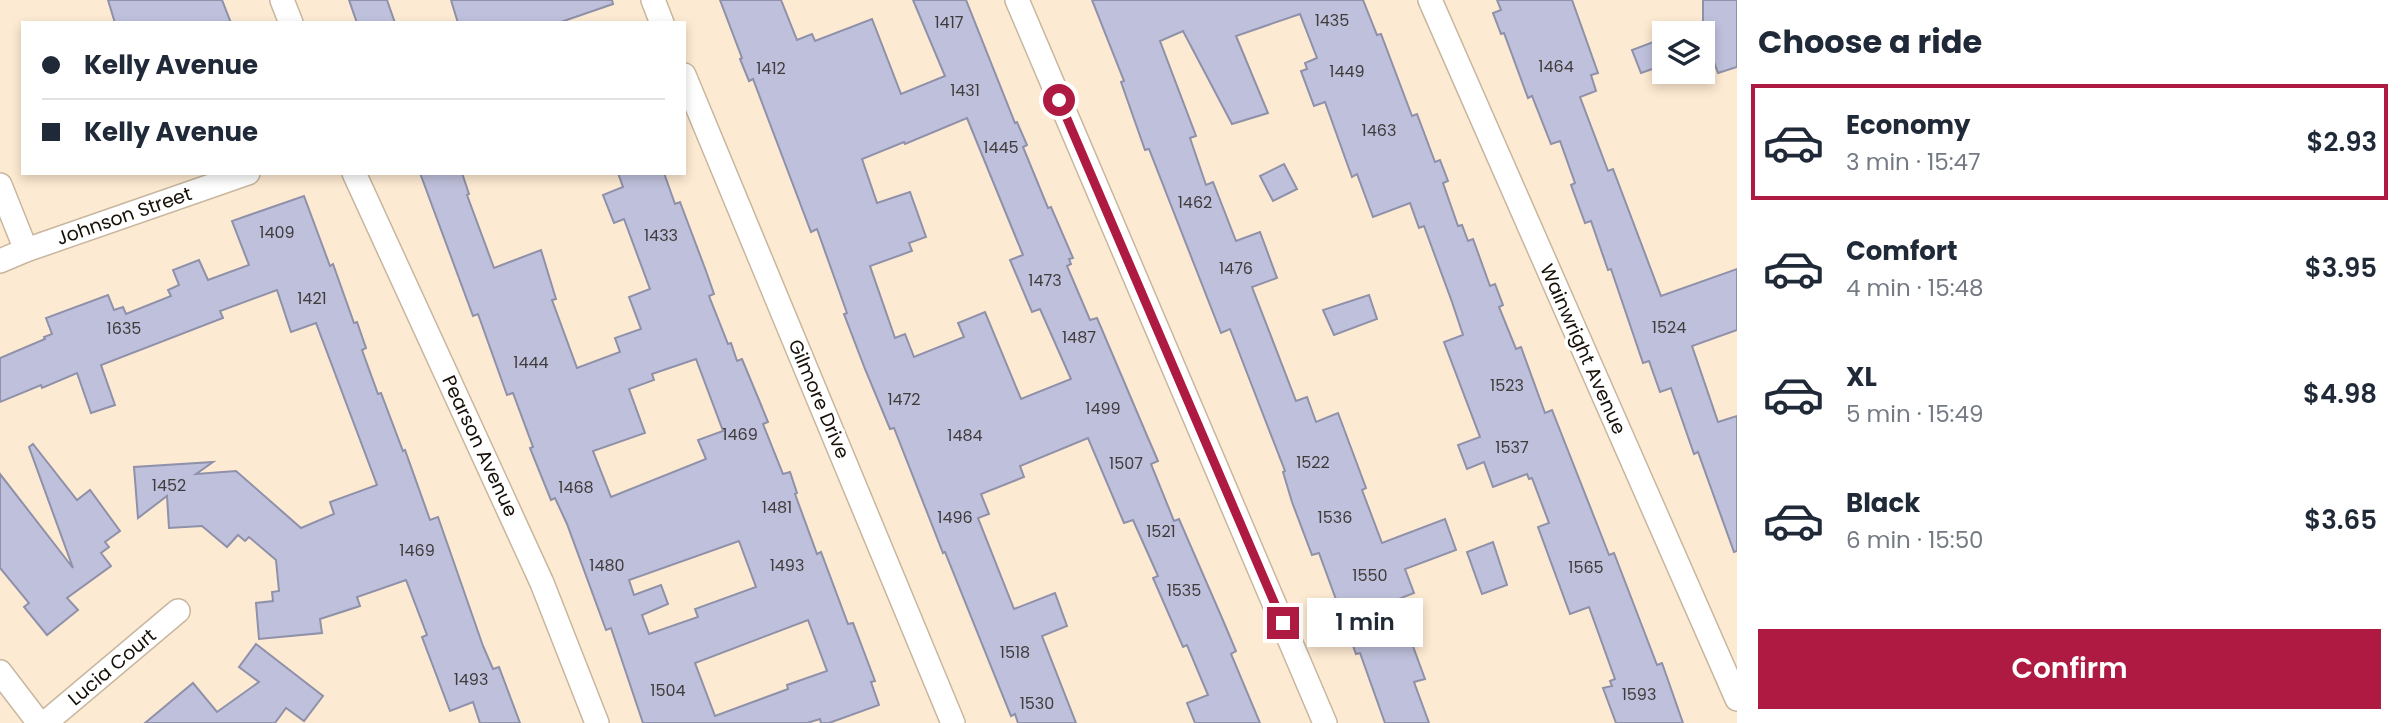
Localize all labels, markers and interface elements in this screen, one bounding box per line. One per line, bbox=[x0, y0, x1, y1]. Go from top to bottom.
house number: 1435 bbox=[1315, 9, 1349, 32]
house number: 1417 bbox=[934, 11, 964, 34]
text: Choose a ride bbox=[1758, 19, 1982, 64]
map controls bbox=[1652, 21, 1715, 84]
button: layers bbox=[1652, 21, 1715, 84]
text: Kelly Avenue bbox=[84, 47, 258, 83]
house number: 1464 bbox=[1538, 55, 1574, 78]
house number: 1412 bbox=[756, 57, 786, 80]
house number: 1449 bbox=[1329, 60, 1365, 83]
house number: 1431 bbox=[950, 79, 980, 102]
route start bbox=[1043, 84, 1075, 116]
text: Economy bbox=[1846, 107, 1970, 143]
icon: car bbox=[1762, 111, 1825, 174]
text: Kelly Avenue bbox=[84, 114, 258, 150]
house number: 1463 bbox=[1362, 119, 1396, 142]
text: $2.93 bbox=[2306, 124, 2377, 160]
house number: 1445 bbox=[983, 136, 1019, 159]
text: 3 min · 15:47 bbox=[1846, 146, 1981, 178]
street label: Johnson Street bbox=[53, 180, 195, 252]
house number: 1462 bbox=[1178, 191, 1212, 214]
house number: 1409 bbox=[259, 221, 295, 244]
house number: 1433 bbox=[644, 224, 678, 247]
text: Comfort bbox=[1846, 233, 1958, 269]
icon: car bbox=[1762, 237, 1825, 300]
text: $3.95 bbox=[2305, 250, 2377, 286]
house number: 1476 bbox=[1219, 257, 1253, 280]
street label: Wainwright Avenue bbox=[1533, 260, 1633, 438]
house number: 1473 bbox=[1028, 269, 1062, 292]
text: 4 min · 15:48 bbox=[1846, 272, 1984, 304]
house number: 1421 bbox=[297, 287, 327, 310]
house number: 1524 bbox=[1652, 316, 1686, 339]
house number: 1635 bbox=[107, 317, 141, 340]
house number: 1487 bbox=[1062, 326, 1096, 349]
street label: Gilmore Drive bbox=[782, 335, 856, 463]
house number: 1444 bbox=[513, 351, 549, 374]
text: XL bbox=[1846, 359, 1877, 395]
icon: car bbox=[1762, 363, 1825, 426]
street label: Pearson Avenue bbox=[435, 371, 525, 521]
house number: 1523 bbox=[1490, 374, 1524, 397]
text: $4.98 bbox=[2303, 376, 2377, 412]
house number: 1472 bbox=[887, 388, 921, 411]
house number: 1499 bbox=[1085, 397, 1121, 420]
text: 5 min · 15:49 bbox=[1846, 398, 1983, 430]
house number: 1469 bbox=[722, 423, 758, 446]
house number: 1484 bbox=[947, 424, 983, 447]
house number: 1537 bbox=[1495, 436, 1529, 459]
house number: 1522 bbox=[1296, 451, 1330, 474]
house number: 1507 bbox=[1109, 452, 1143, 475]
house number: 1452 bbox=[152, 474, 186, 497]
house number: 1468 bbox=[558, 476, 594, 499]
text: Black bbox=[1846, 485, 1920, 521]
icon: car bbox=[1762, 489, 1825, 552]
house number: 1481 bbox=[762, 496, 792, 519]
text: $3.65 bbox=[2304, 502, 2377, 538]
house number: 1496 bbox=[937, 506, 973, 529]
house number: 1536 bbox=[1318, 506, 1352, 529]
house number: 1521 bbox=[1146, 520, 1176, 543]
text: 6 min · 15:50 bbox=[1846, 524, 1984, 556]
house number: 1469 bbox=[399, 539, 435, 562]
house number: 1480 bbox=[589, 554, 625, 577]
house number: 1493 bbox=[770, 554, 804, 577]
house number: 1565 bbox=[1568, 556, 1604, 579]
house number: 1550 bbox=[1352, 564, 1388, 587]
house number: 1535 bbox=[1167, 579, 1201, 602]
callout: 1 min bbox=[1308, 598, 1423, 648]
text: 1 min bbox=[1335, 606, 1395, 638]
route end bbox=[1267, 607, 1299, 639]
street label: Lucia Court bbox=[62, 622, 162, 712]
button: Confirm bbox=[1758, 629, 2381, 709]
house number: 1518 bbox=[1000, 641, 1030, 664]
house number: 1493 bbox=[454, 668, 488, 691]
house number: 1504 bbox=[650, 679, 686, 702]
house number: 1593 bbox=[1622, 683, 1656, 706]
house number: 1530 bbox=[1020, 692, 1054, 715]

